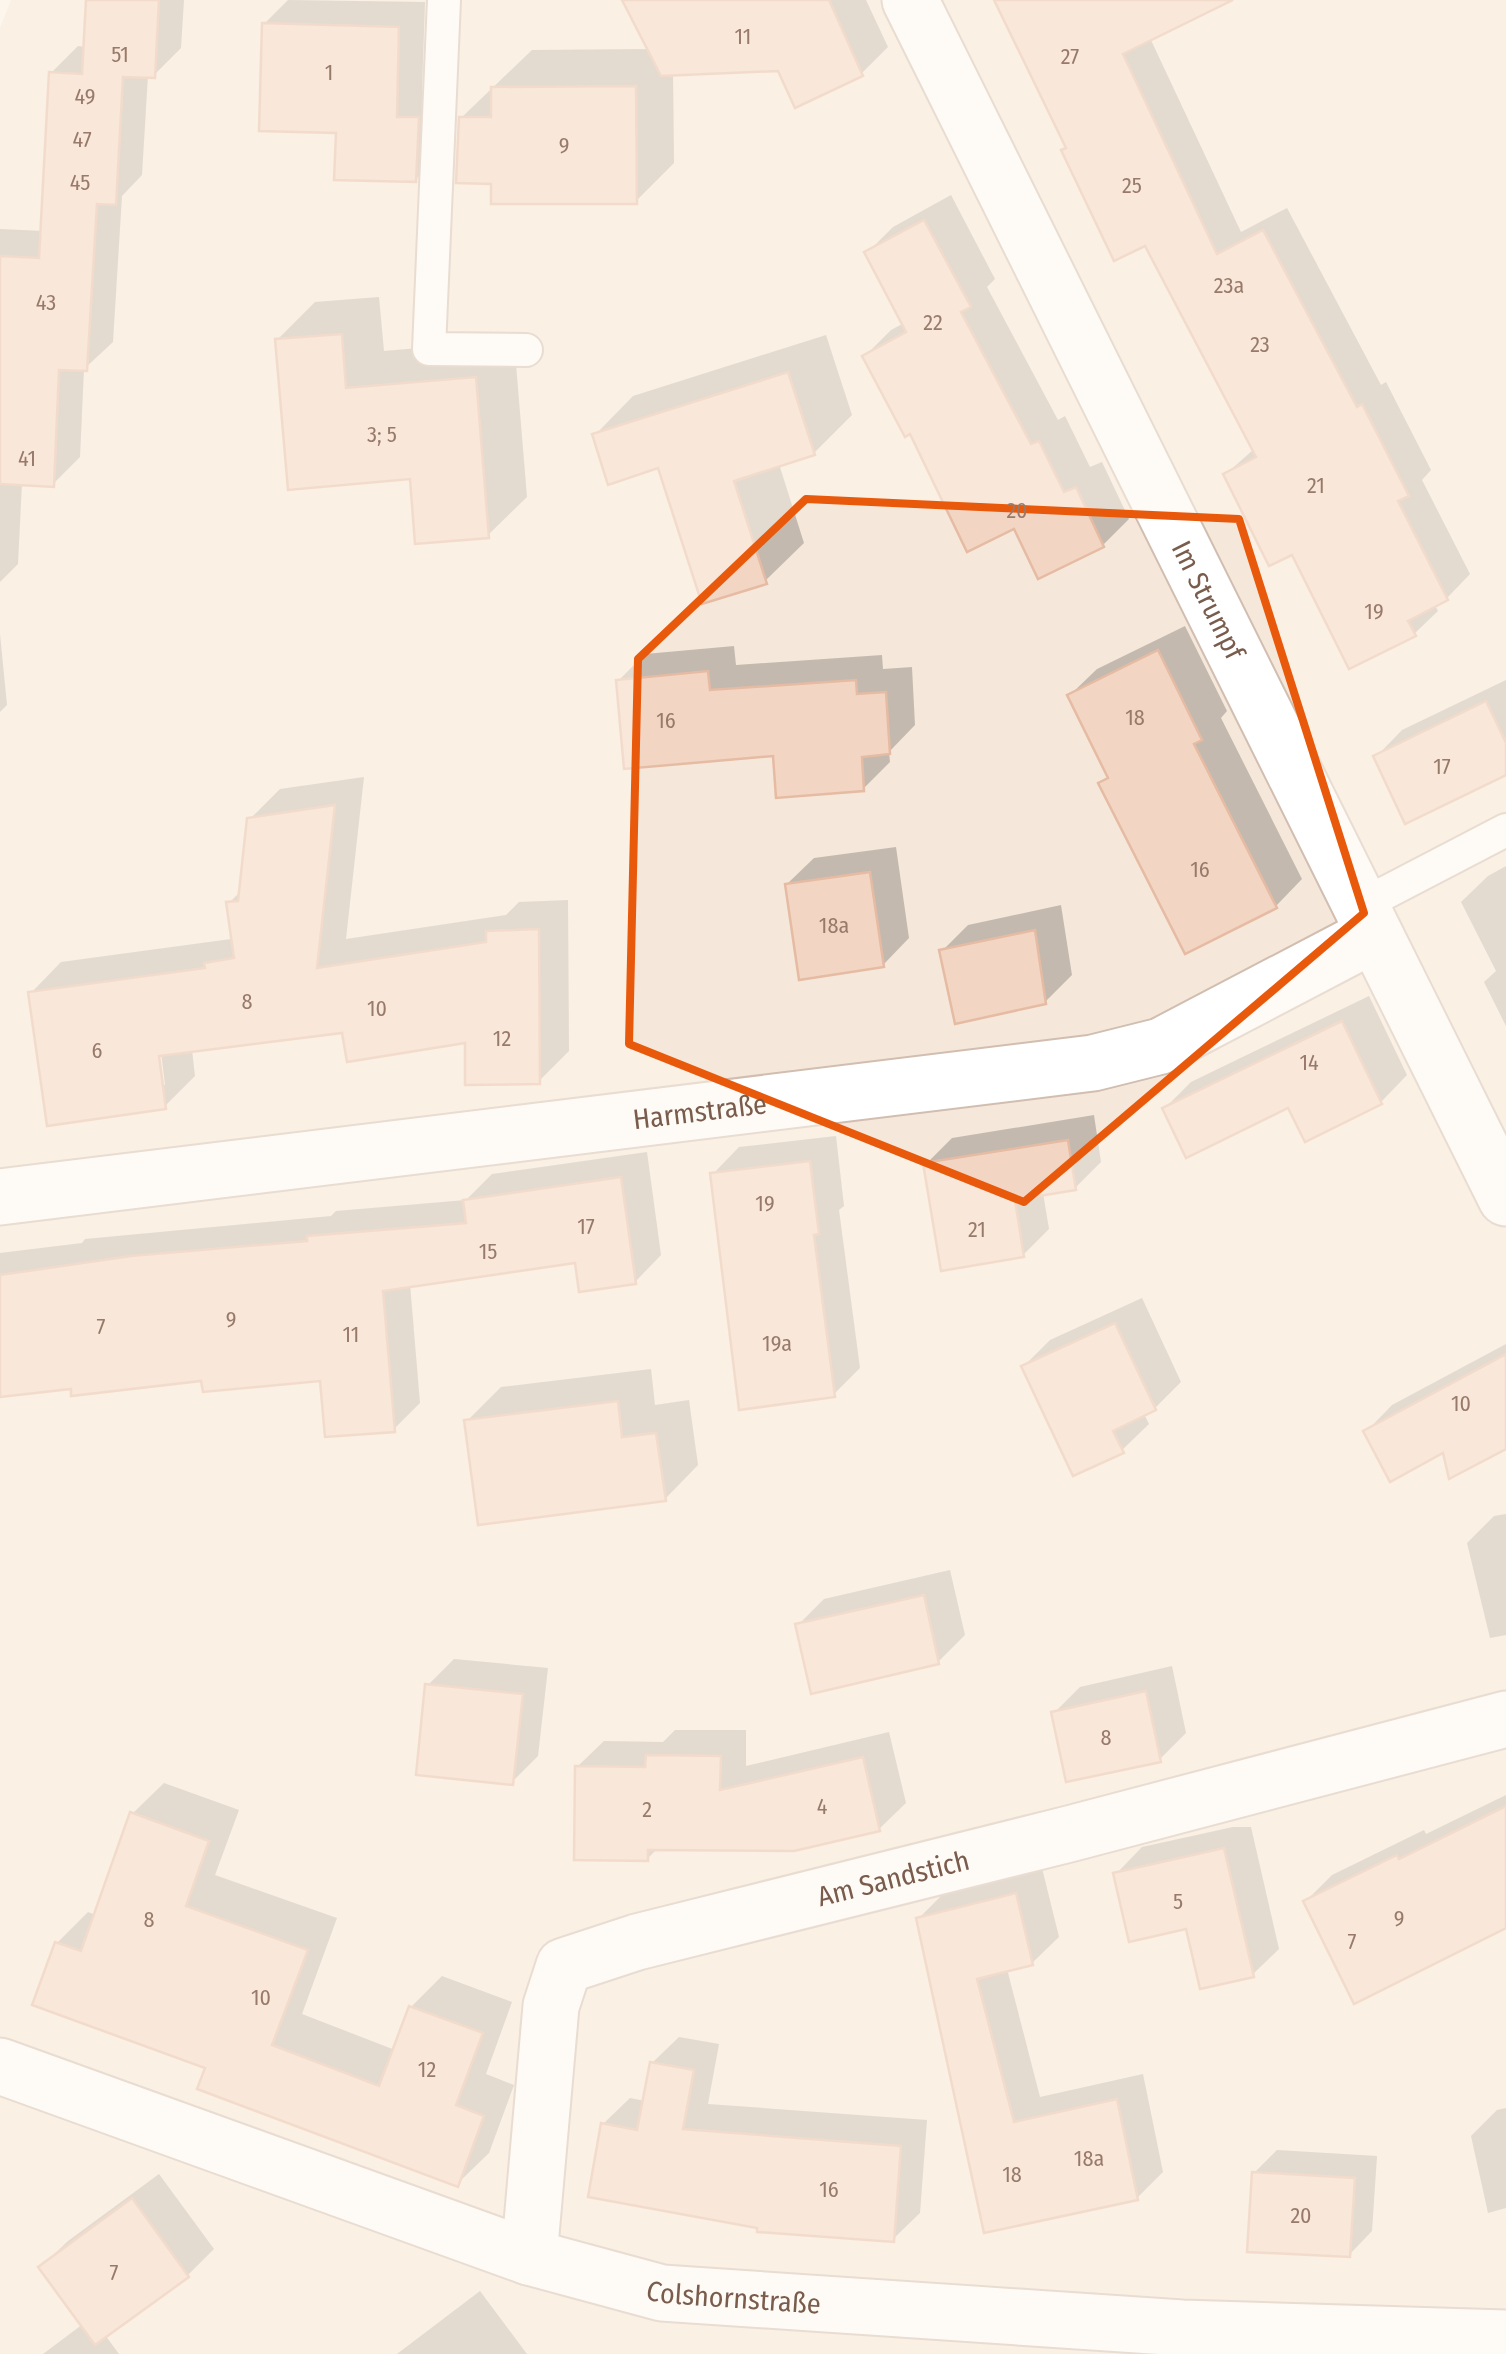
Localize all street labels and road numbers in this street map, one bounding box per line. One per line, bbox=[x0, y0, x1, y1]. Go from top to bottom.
street label: Im Strumpf bbox=[1165, 535, 1253, 667]
street label: Harmstraße bbox=[631, 1087, 769, 1136]
street label: Am Sandstich bbox=[814, 1843, 973, 1913]
street label: Colshornstraße bbox=[643, 2273, 822, 2320]

